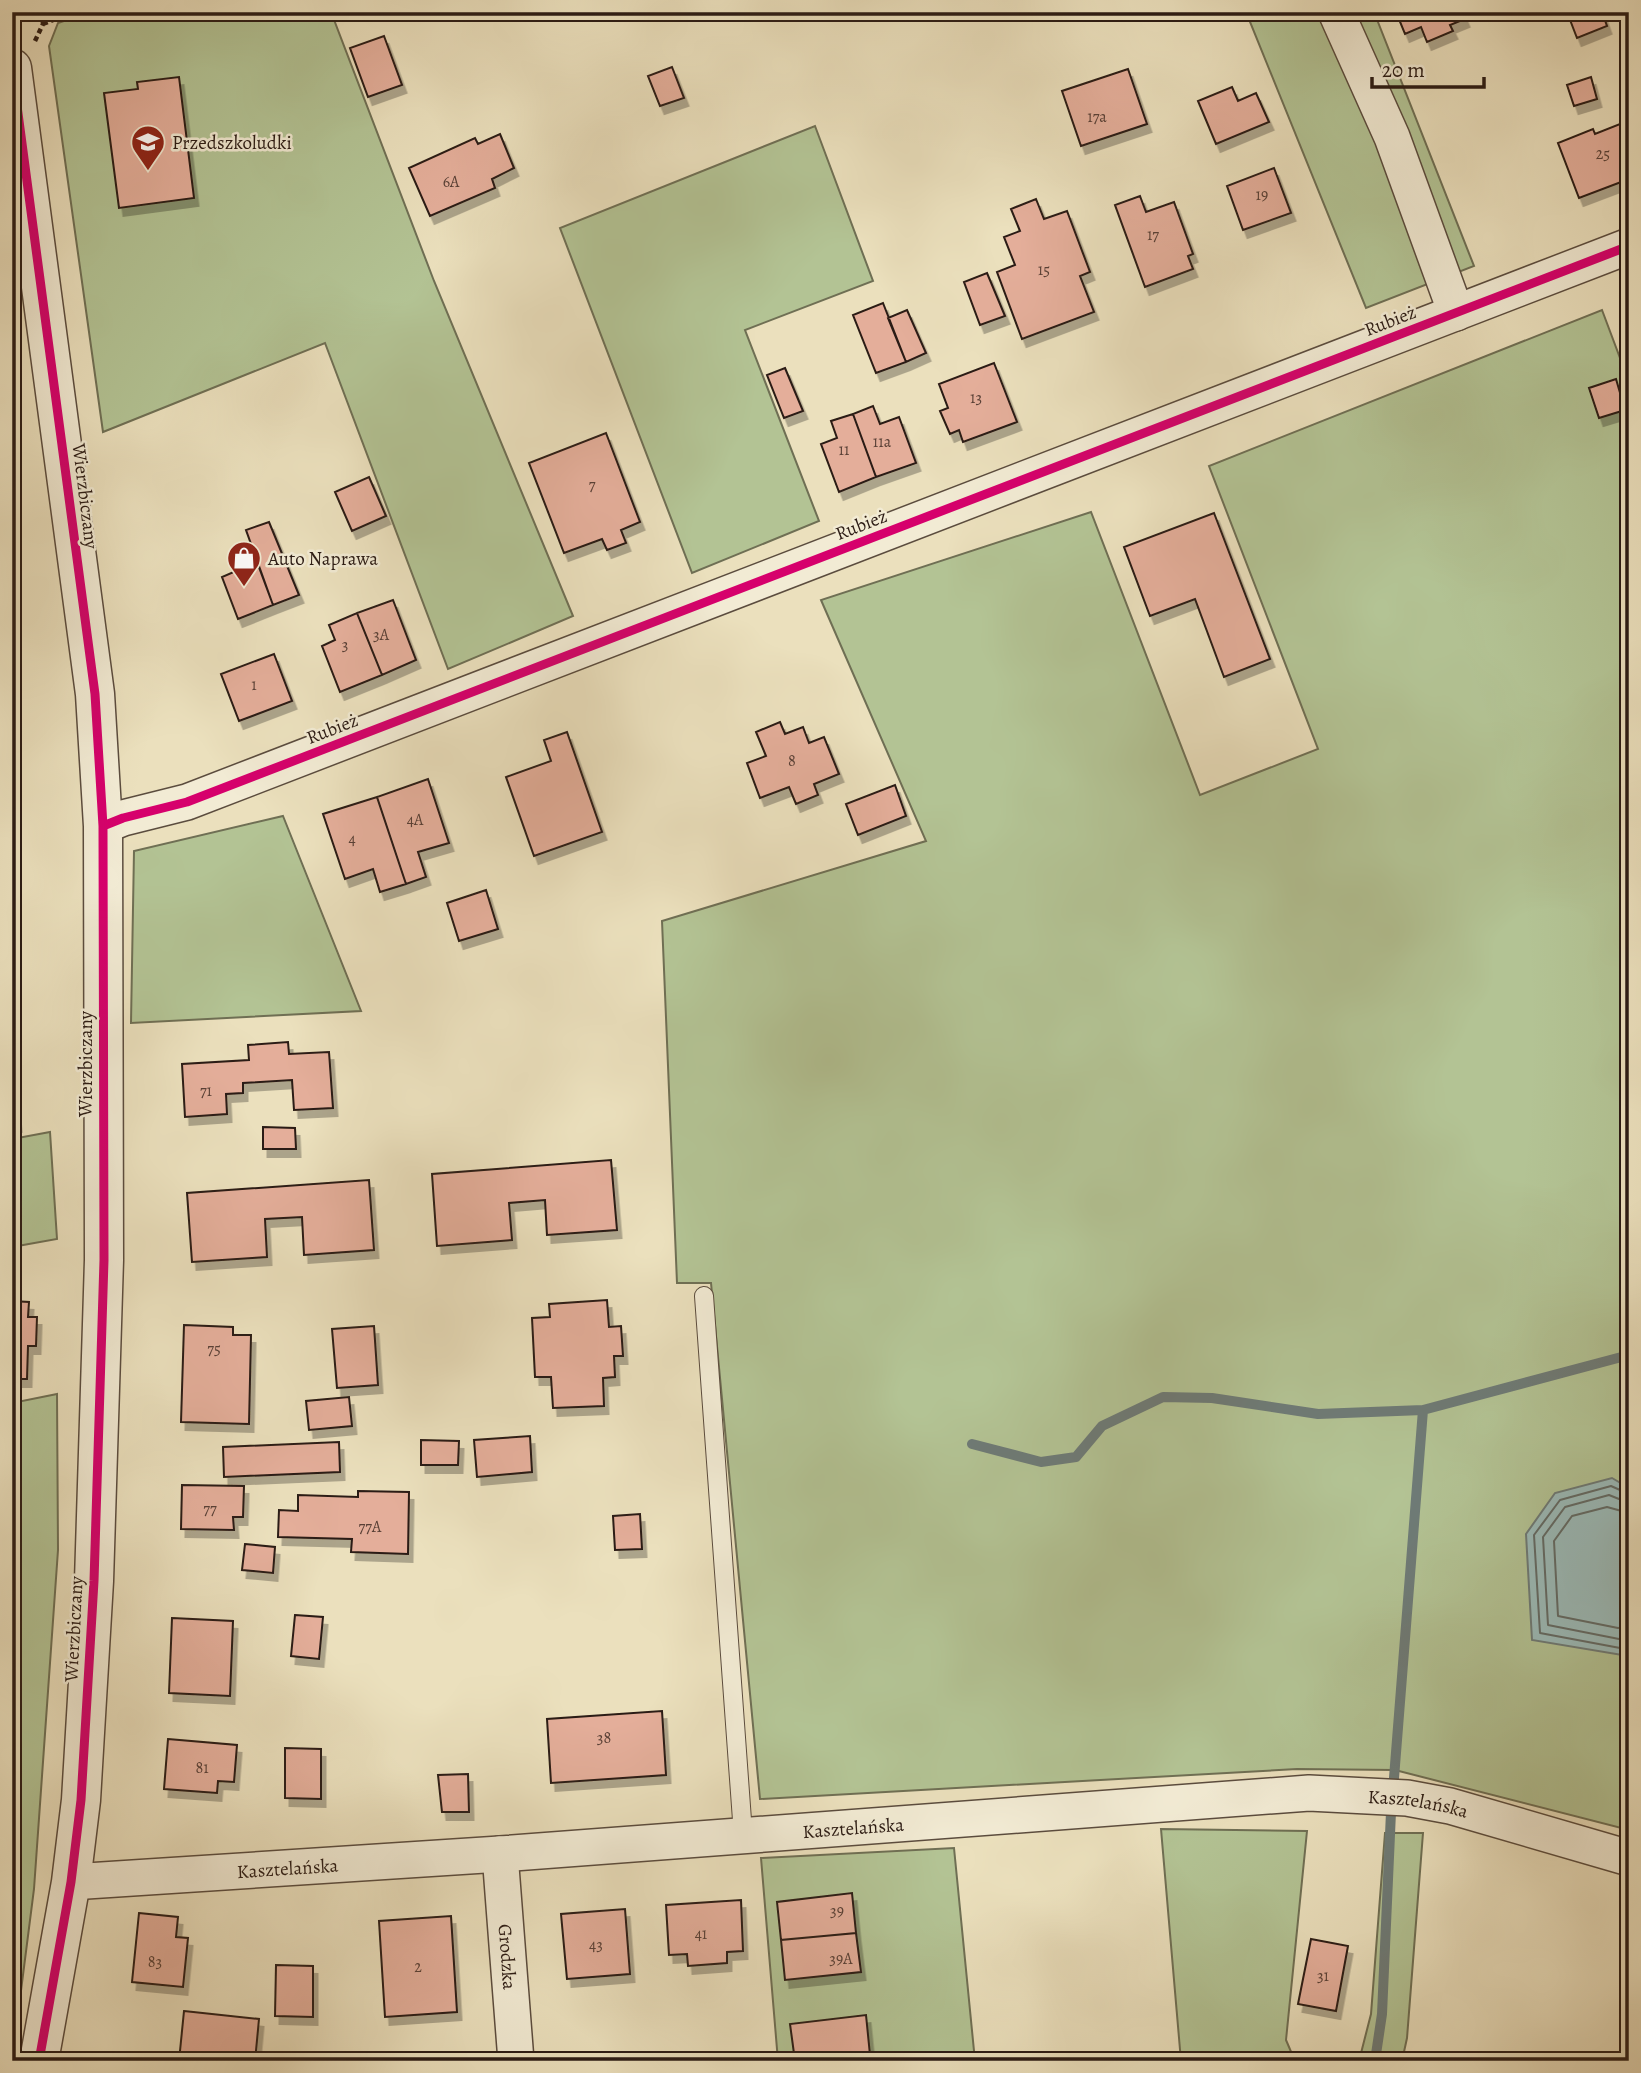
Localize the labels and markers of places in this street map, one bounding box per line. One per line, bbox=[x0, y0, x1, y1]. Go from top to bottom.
school or university icon: Przedszkoludki bbox=[129, 123, 167, 172]
place label: Przedszkoludki bbox=[172, 130, 292, 156]
shop icon: Auto Naprawa bbox=[225, 539, 263, 588]
place label: Auto Naprawa bbox=[267, 546, 378, 572]

